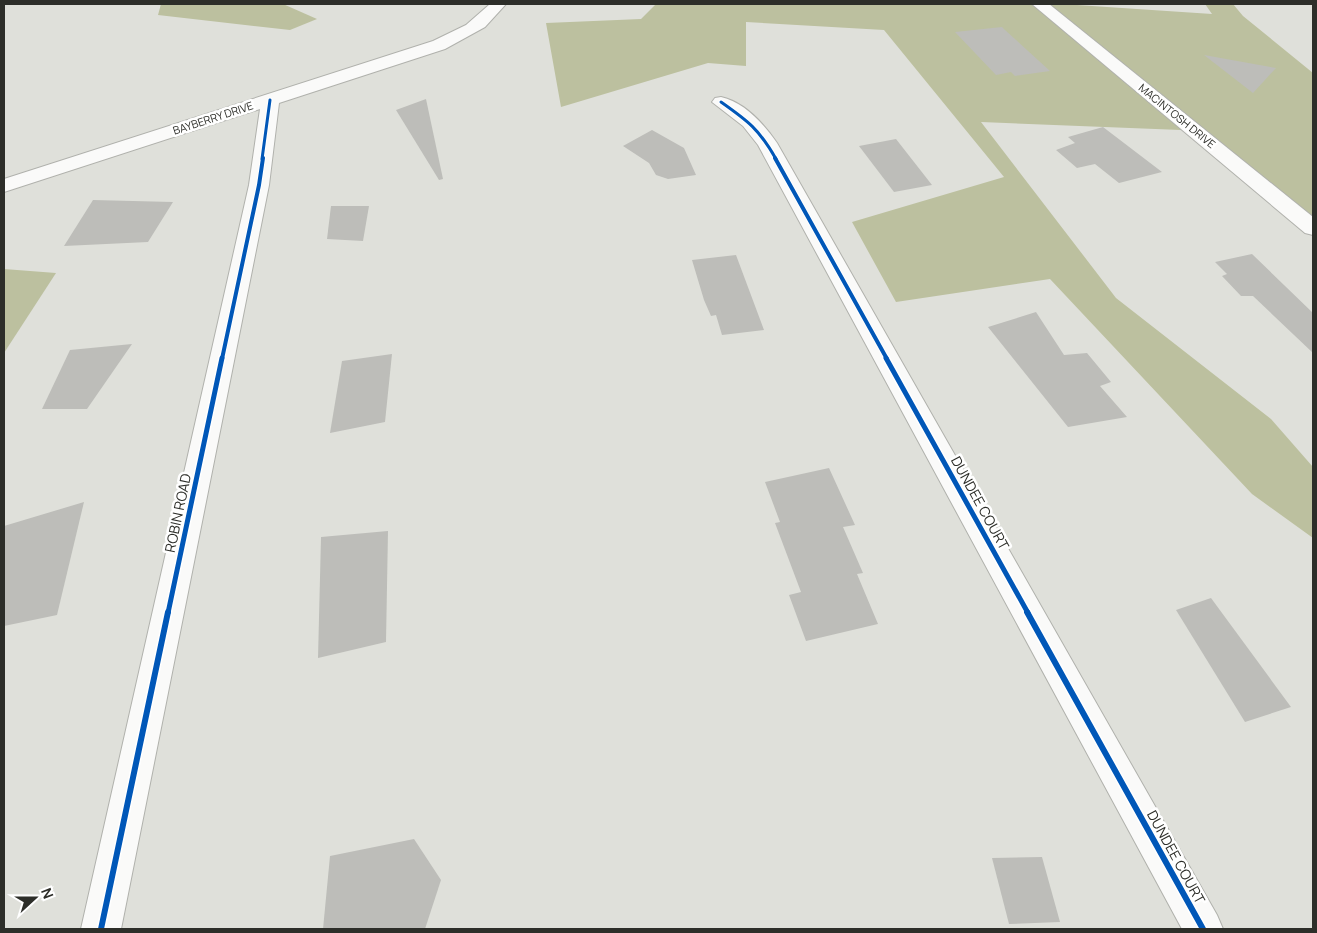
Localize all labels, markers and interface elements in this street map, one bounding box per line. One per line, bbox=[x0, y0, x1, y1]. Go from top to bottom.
street label: MACINTOSH DRIVE bbox=[1136, 80, 1219, 151]
street label: BAYBERRY DRIVE bbox=[171, 97, 255, 138]
street label: DUNDEE COURT bbox=[947, 453, 1014, 553]
street label: ROBIN ROAD bbox=[160, 472, 195, 554]
street label: DUNDEE COURT bbox=[1143, 807, 1210, 907]
north arrow bbox=[10, 873, 60, 923]
text: N bbox=[37, 885, 58, 901]

